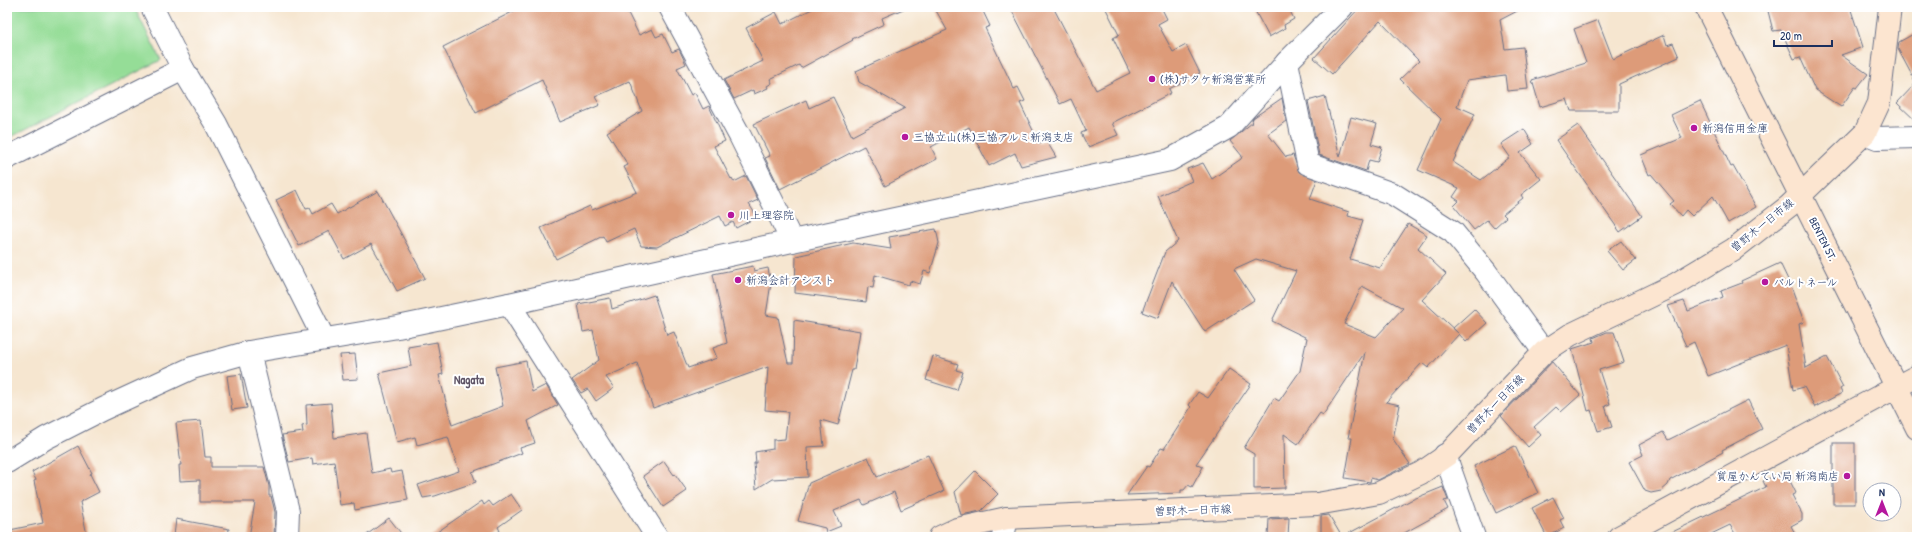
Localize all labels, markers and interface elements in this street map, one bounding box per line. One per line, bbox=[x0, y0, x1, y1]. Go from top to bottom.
scale bar bbox=[1774, 22, 1832, 48]
text: 20 m bbox=[1780, 27, 1802, 44]
place label: (株)サタケ新潟営業所 bbox=[1160, 72, 1266, 86]
marker: (株)サタケ新潟営業所 bbox=[1147, 74, 1157, 84]
place label: 新潟信用金庫 bbox=[1702, 121, 1768, 135]
marker: 新潟信用金庫 bbox=[1689, 123, 1699, 133]
place label: 三協立山(株)三協アルミ新潟支店 bbox=[913, 130, 1074, 144]
marker: 三協立山(株)三協アルミ新潟支店 bbox=[900, 132, 910, 142]
street label: 曽野木一日市線 bbox=[1728, 195, 1796, 255]
place label: 川上理容院 bbox=[739, 208, 794, 222]
marker: 川上理容院 bbox=[726, 210, 736, 220]
street label: BENTEN ST. bbox=[1806, 215, 1840, 263]
place label: 新潟会計アシスト bbox=[746, 273, 835, 287]
marker: 新潟会計アシスト bbox=[733, 275, 743, 285]
place label: バルトネール bbox=[1773, 275, 1838, 289]
marker: バルトネール bbox=[1760, 277, 1770, 287]
district label: Nagata bbox=[454, 371, 484, 389]
street label: 曽野木一日市線 bbox=[1463, 371, 1527, 437]
place label: 質屋かんてい局 新潟南店 bbox=[1716, 469, 1839, 483]
marker: 質屋かんてい局 新潟南店 bbox=[1842, 471, 1852, 481]
north arrow bbox=[1862, 482, 1902, 522]
text: N bbox=[1879, 485, 1885, 499]
street label: 曽野木一日市線 bbox=[1154, 502, 1232, 518]

